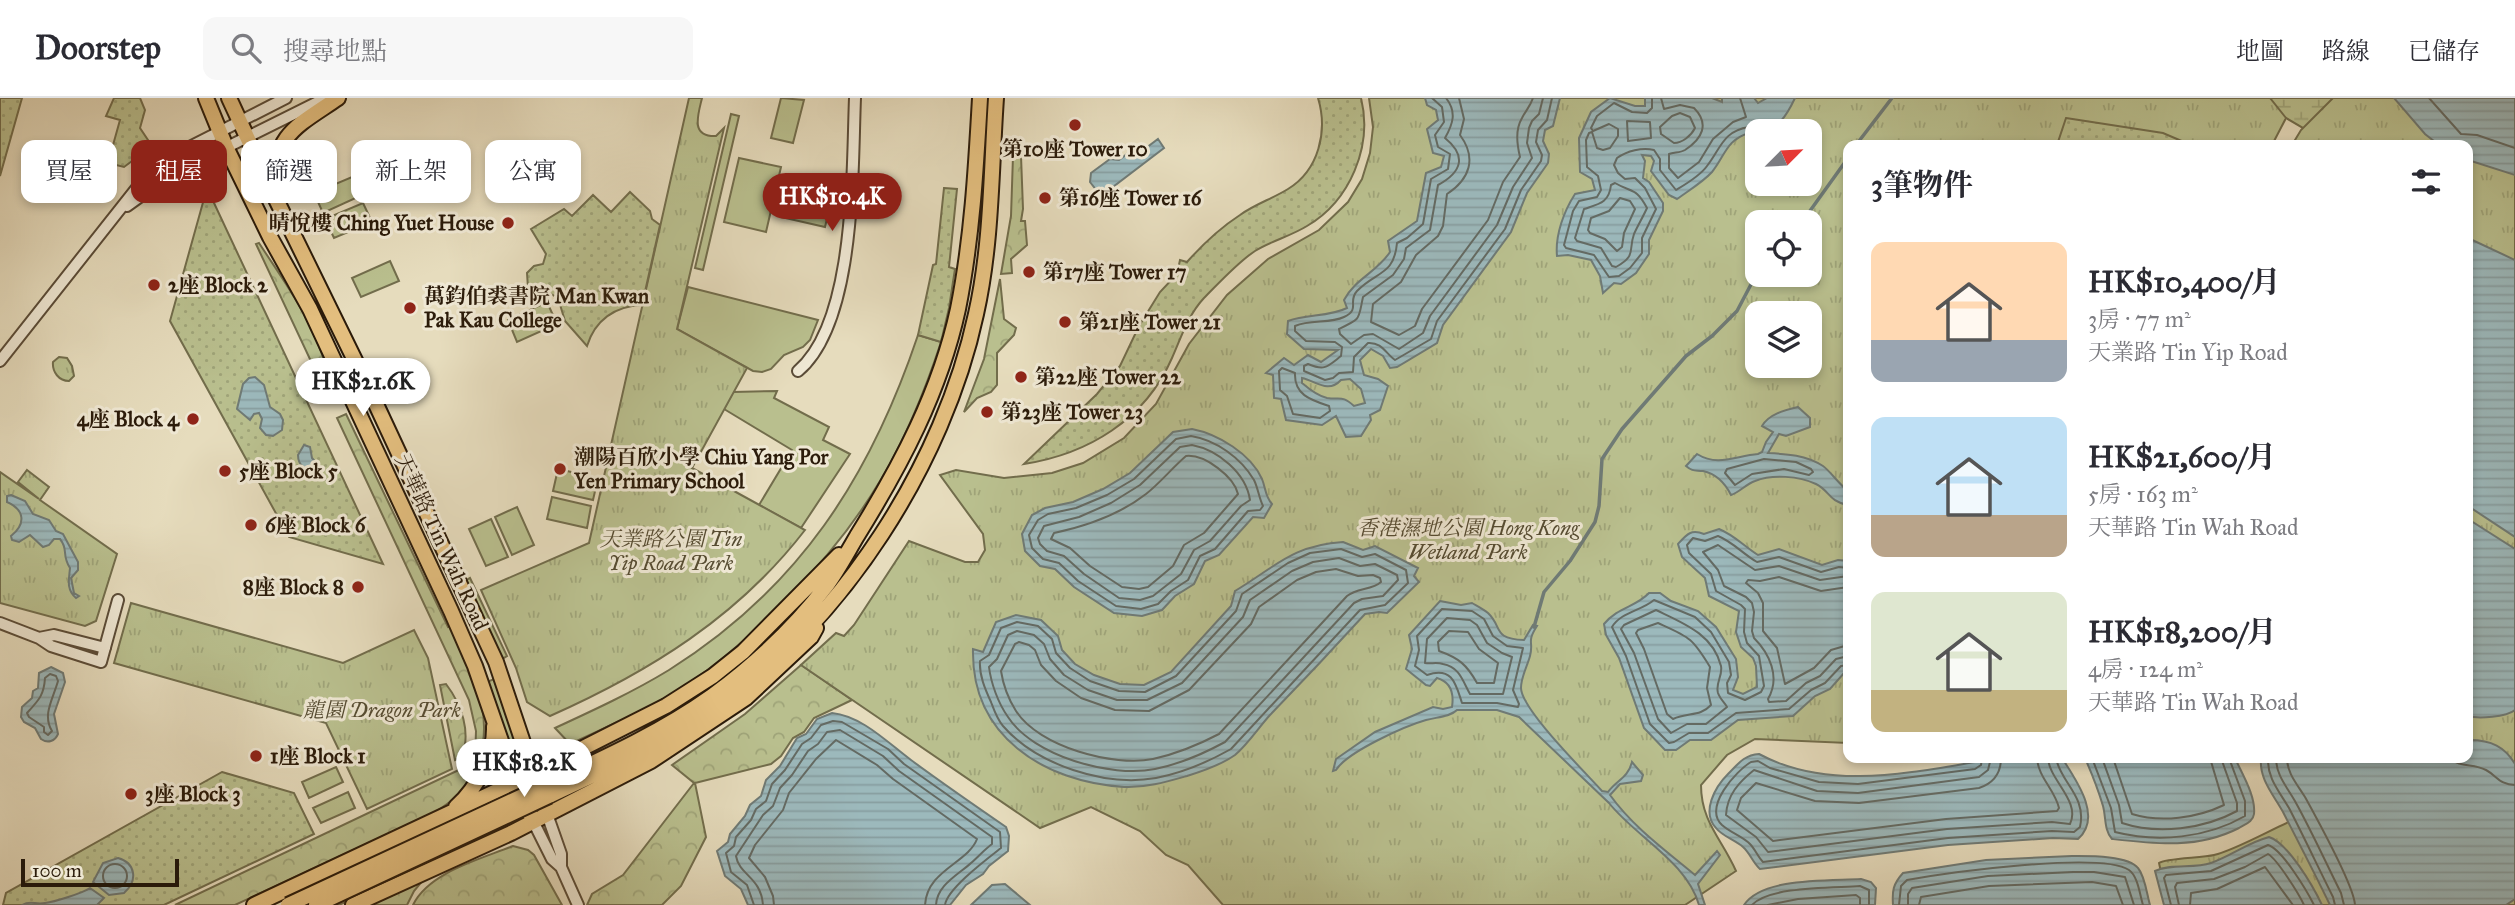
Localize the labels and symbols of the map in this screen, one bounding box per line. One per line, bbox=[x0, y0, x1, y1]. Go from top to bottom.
marker: 第10座 Tower 10 bbox=[1067, 117, 1083, 133]
north arrow bbox=[1745, 119, 1822, 196]
place label: 第10座 Tower 10 bbox=[1002, 136, 1148, 162]
pin: HK$10.4K bbox=[760, 174, 904, 233]
place label: 第16座 Tower 16 bbox=[1059, 185, 1203, 211]
marker: 第16座 Tower 16 bbox=[1037, 190, 1053, 206]
place label: 晴悅樓 Ching Yuet House bbox=[269, 210, 494, 236]
marker: 晴悅樓 Ching Yuet House bbox=[500, 215, 516, 231]
place label: 第17座 Tower 17 bbox=[1043, 259, 1187, 285]
marker: 第17座 Tower 17 bbox=[1021, 264, 1037, 280]
place label: 2座 Block 2 bbox=[168, 272, 268, 298]
marker: 2座 Block 2 bbox=[146, 277, 162, 293]
place label: 萬鈞伯裘書院 Man Kwan Pak Kau College bbox=[424, 283, 650, 333]
marker: 萬鈞伯裘書院 Man Kwan Pak Kau College bbox=[402, 300, 418, 316]
place label: 第21座 Tower 21 bbox=[1079, 309, 1221, 335]
marker: 第21座 Tower 21 bbox=[1057, 314, 1073, 330]
pin: HK$21.6K bbox=[291, 358, 435, 418]
place label: 第22座 Tower 22 bbox=[1035, 364, 1181, 390]
marker: 第22座 Tower 22 bbox=[1013, 369, 1029, 385]
place label: 第23座 Tower 23 bbox=[1001, 399, 1143, 425]
marker: 第23座 Tower 23 bbox=[979, 404, 995, 420]
place label: 4座 Block 4 bbox=[77, 406, 180, 432]
marker: 4座 Block 4 bbox=[185, 411, 201, 427]
place label: 潮陽百欣小學 Chiu Yang Por Yen Primary School bbox=[573, 444, 830, 494]
street label: 天華路 Tin Wah Road bbox=[390, 449, 495, 635]
place label: 5座 Block 5 bbox=[239, 458, 338, 484]
marker: 潮陽百欣小學 Chiu Yang Por Yen Primary School bbox=[552, 461, 568, 477]
marker: 5座 Block 5 bbox=[217, 463, 233, 479]
place label: 6座 Block 6 bbox=[265, 512, 367, 538]
park label: 香港濕地公園 Hong Kong Wetland Park bbox=[1357, 515, 1580, 565]
marker: 6座 Block 6 bbox=[243, 517, 259, 533]
park label: 天業路公園 Tin Yip Road Park bbox=[600, 526, 742, 576]
place label: 8座 Block 8 bbox=[243, 574, 344, 600]
marker: 8座 Block 8 bbox=[350, 579, 366, 595]
park label: 龍園 Dragon Park bbox=[303, 697, 462, 723]
pin: HK$18.2K bbox=[452, 740, 596, 799]
place label: 1座 Block 1 bbox=[270, 743, 365, 769]
marker: 1座 Block 1 bbox=[248, 748, 264, 764]
place label: 3座 Block 3 bbox=[145, 781, 241, 807]
marker: 3座 Block 3 bbox=[123, 786, 139, 802]
scale bar bbox=[21, 856, 178, 888]

